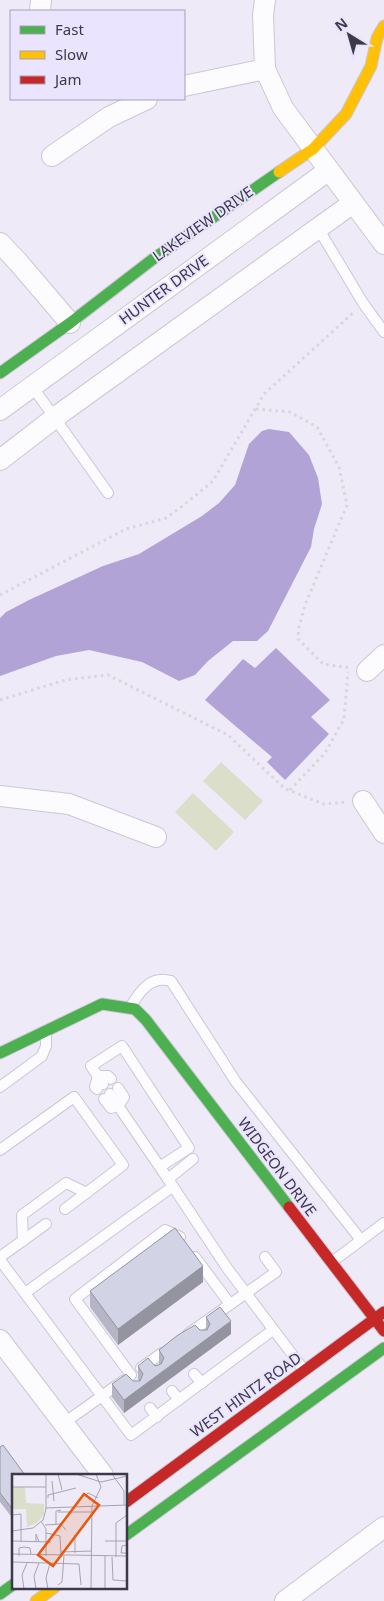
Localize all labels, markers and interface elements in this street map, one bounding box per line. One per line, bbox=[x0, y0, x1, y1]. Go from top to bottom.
legend bbox=[10, 10, 185, 100]
north arrow bbox=[324, 10, 374, 60]
text: N bbox=[331, 13, 351, 35]
text: Fast bbox=[55, 19, 84, 39]
text: Slow bbox=[55, 44, 88, 64]
text: Jam bbox=[53, 69, 82, 89]
street label: LAKEVIEW DRIVE bbox=[148, 181, 257, 265]
street label: HUNTER DRIVE bbox=[115, 250, 212, 328]
street label: WIDGEON DRIVE bbox=[234, 1113, 322, 1220]
street label: WEST HINTZ ROAD bbox=[186, 1347, 305, 1441]
inset map bbox=[12, 1474, 128, 1588]

